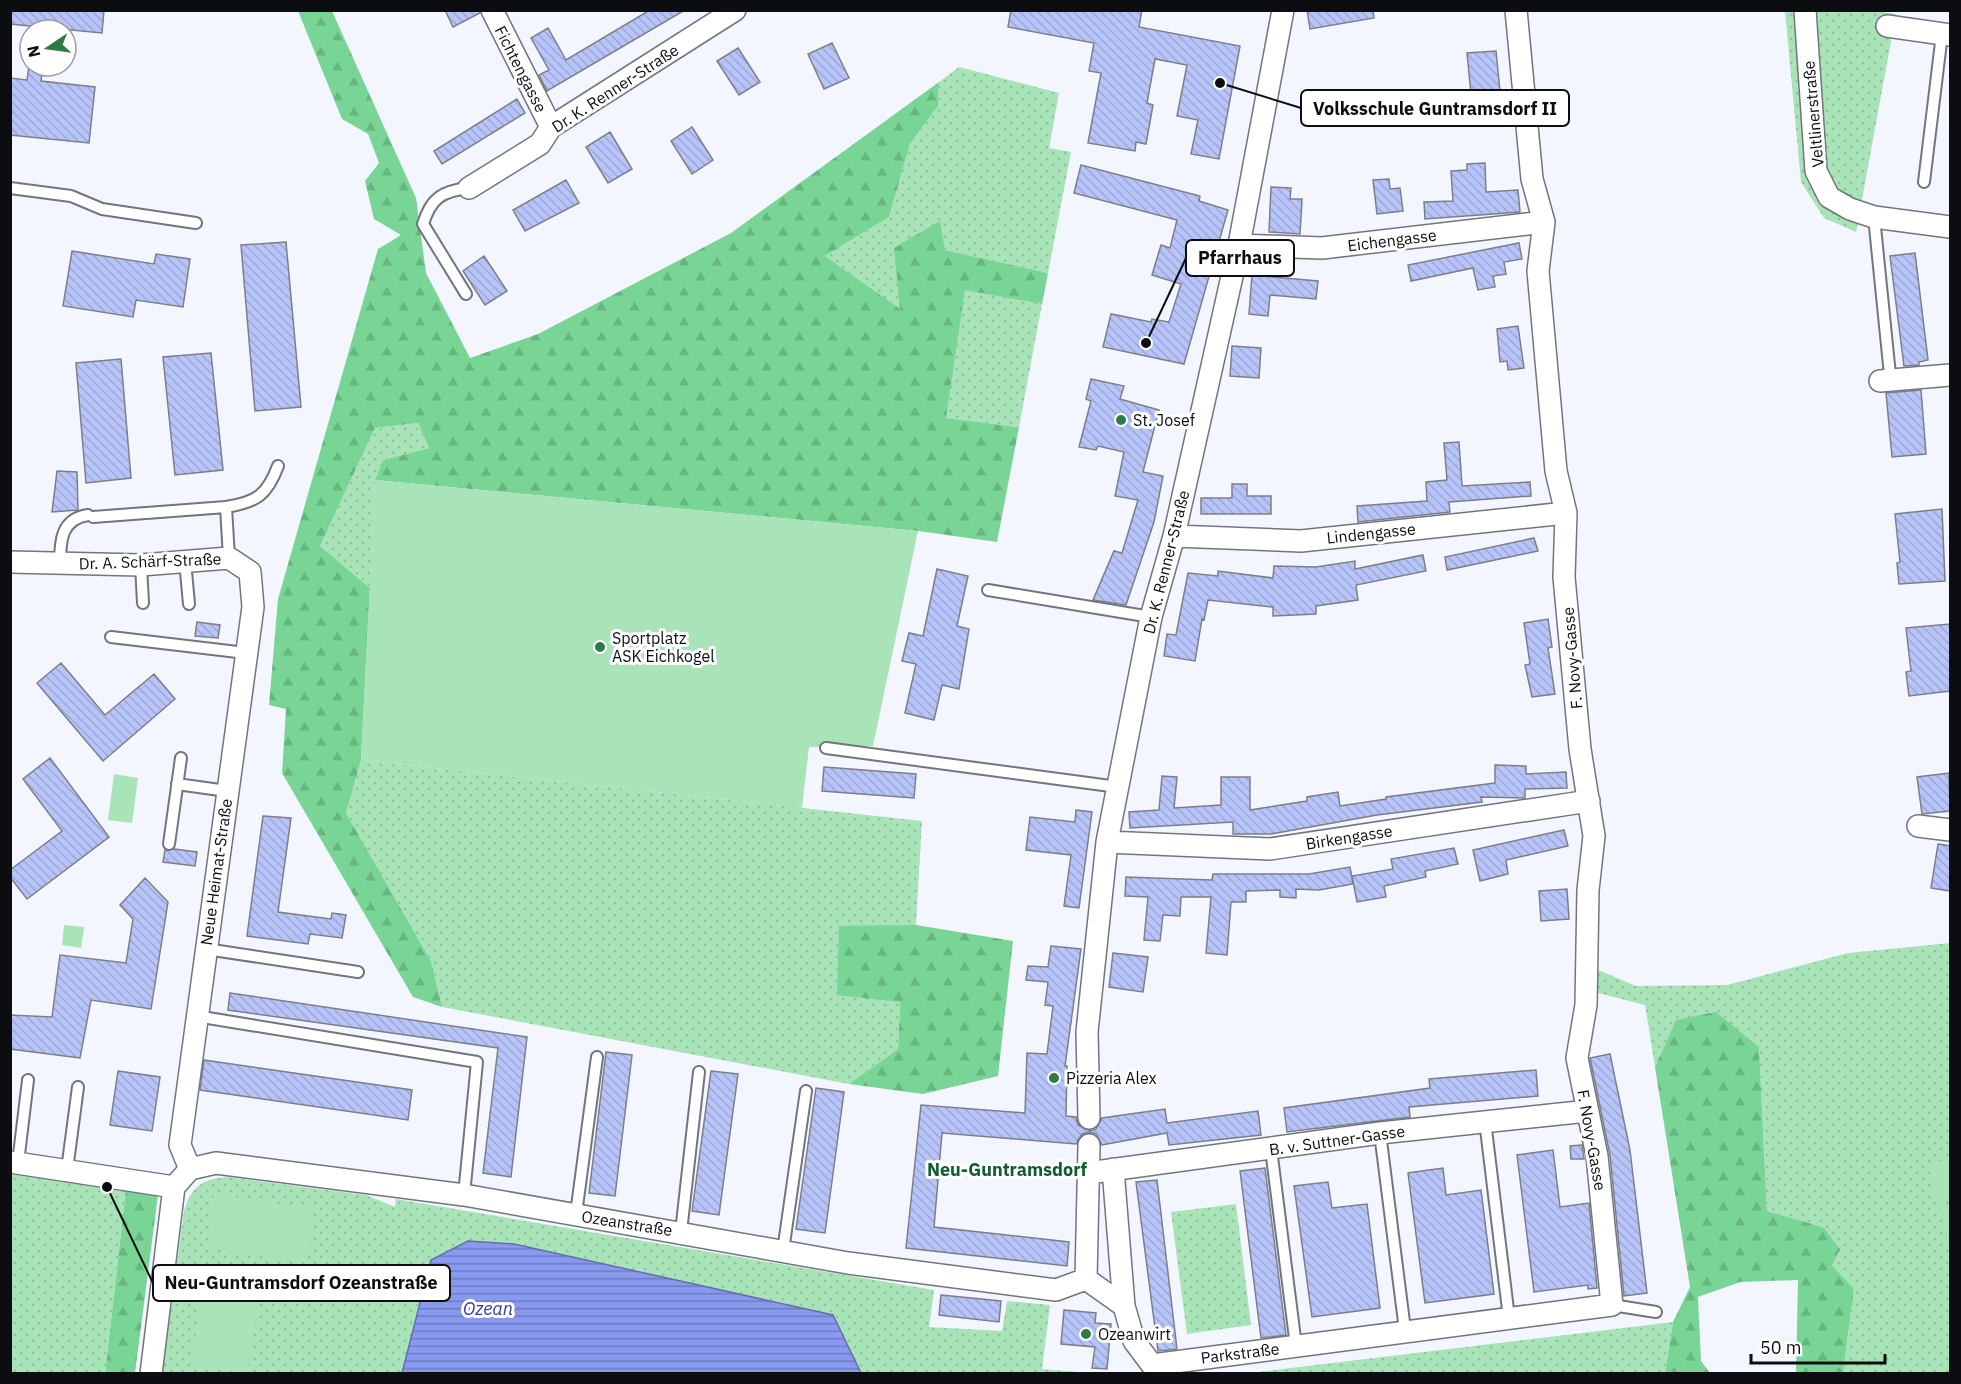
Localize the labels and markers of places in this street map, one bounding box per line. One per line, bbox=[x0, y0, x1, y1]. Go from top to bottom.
callout: Volksschule Guntramsdorf II bbox=[1301, 90, 1569, 126]
callout: Pfarrhaus bbox=[1186, 240, 1294, 276]
place label: St. Josef bbox=[1133, 410, 1195, 430]
marker: St. Josef bbox=[1114, 413, 1128, 427]
place label: Sportplatz ASK Eichkogel bbox=[612, 628, 715, 666]
marker: Sportplatz ASK Eichkogel bbox=[593, 640, 607, 654]
place label: Pizzeria Alex bbox=[1066, 1068, 1157, 1088]
marker: Pizzeria Alex bbox=[1047, 1071, 1061, 1085]
callout: Neu-Guntramsdorf Ozeanstraße bbox=[153, 1265, 450, 1301]
place label: Ozeanwirt bbox=[1098, 1324, 1171, 1344]
marker: Ozeanwirt bbox=[1079, 1327, 1093, 1341]

